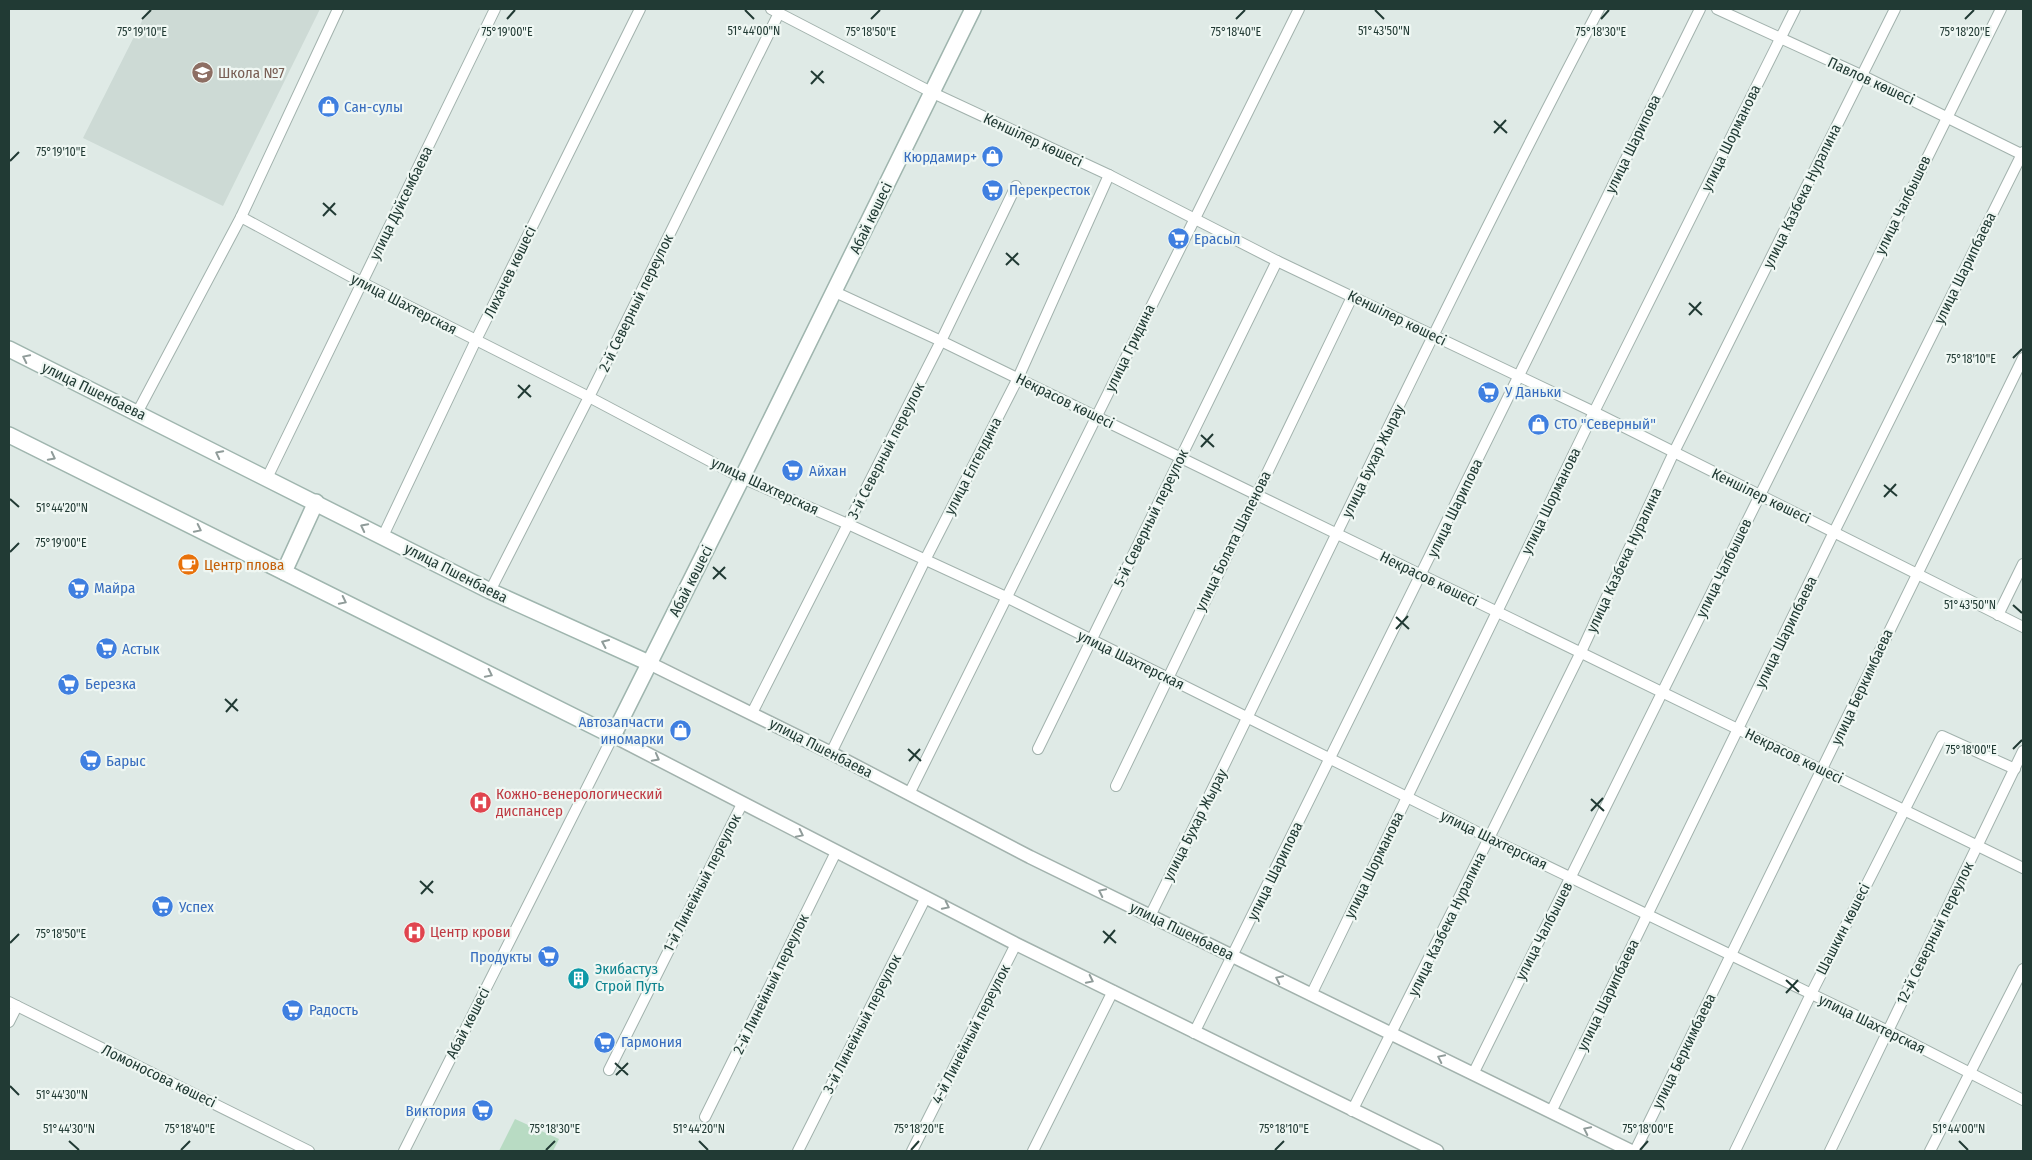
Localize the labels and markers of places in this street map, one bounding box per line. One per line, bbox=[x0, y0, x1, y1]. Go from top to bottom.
school or university icon: Школа №7 bbox=[190, 61, 214, 85]
place label: Школа №7 bbox=[218, 64, 285, 82]
shop icon: Сан-сулы bbox=[316, 95, 340, 119]
place label: Сан-сулы bbox=[344, 98, 403, 116]
shop icon: Кюрдамир+ bbox=[981, 145, 1005, 169]
place label: Кюрдамир+ bbox=[904, 148, 977, 166]
supermarket icon: Перекресток bbox=[981, 178, 1005, 202]
place label: Перекресток bbox=[1009, 181, 1090, 199]
supermarket icon: Ерасыл bbox=[1166, 227, 1190, 251]
place label: Ерасыл bbox=[1194, 230, 1240, 248]
supermarket icon: У Даньки bbox=[1477, 380, 1501, 404]
place label: У Даньки bbox=[1504, 383, 1562, 401]
shop icon: СТО "Северный" bbox=[1526, 412, 1550, 436]
place label: СТО "Северный" bbox=[1554, 415, 1656, 433]
supermarket icon: Айхан bbox=[781, 459, 805, 483]
place label: Айхан bbox=[809, 462, 847, 480]
cafe icon: Центр плова bbox=[176, 553, 200, 577]
place label: Центр плова bbox=[204, 556, 284, 574]
supermarket icon: Майра bbox=[66, 576, 90, 600]
place label: Майра bbox=[94, 579, 135, 597]
supermarket icon: Астык bbox=[94, 637, 118, 661]
place label: Астык bbox=[122, 640, 159, 658]
supermarket icon: Березка bbox=[57, 672, 81, 696]
place label: Березка bbox=[85, 675, 136, 693]
place label: Автозапчасти иномарки bbox=[578, 713, 664, 748]
shop icon: Автозапчасти иномарки bbox=[668, 719, 692, 743]
supermarket icon: Барыс bbox=[78, 749, 102, 773]
place label: Барыс bbox=[106, 752, 146, 770]
place label: Кожно-венерологический диспансер bbox=[496, 785, 662, 820]
hospital icon: Кожно-венерологический диспансер bbox=[468, 791, 492, 815]
supermarket icon: Успех bbox=[151, 895, 175, 919]
place label: Успех bbox=[178, 898, 214, 916]
hospital icon: Центр крови bbox=[402, 920, 426, 944]
place label: Центр крови bbox=[430, 923, 511, 941]
supermarket icon: Продукты bbox=[536, 945, 560, 969]
place label: Продукты bbox=[470, 948, 532, 966]
place label: Экибастуз Строй Путь bbox=[595, 960, 664, 995]
building icon: Экибастуз Строй Путь bbox=[567, 966, 591, 990]
supermarket icon: Радость bbox=[281, 998, 305, 1022]
place label: Радость bbox=[309, 1001, 358, 1019]
supermarket icon: Гармония bbox=[593, 1030, 617, 1054]
place label: Гармония bbox=[621, 1033, 682, 1051]
supermarket icon: Виктория bbox=[470, 1099, 494, 1123]
place label: Виктория bbox=[406, 1102, 466, 1120]

